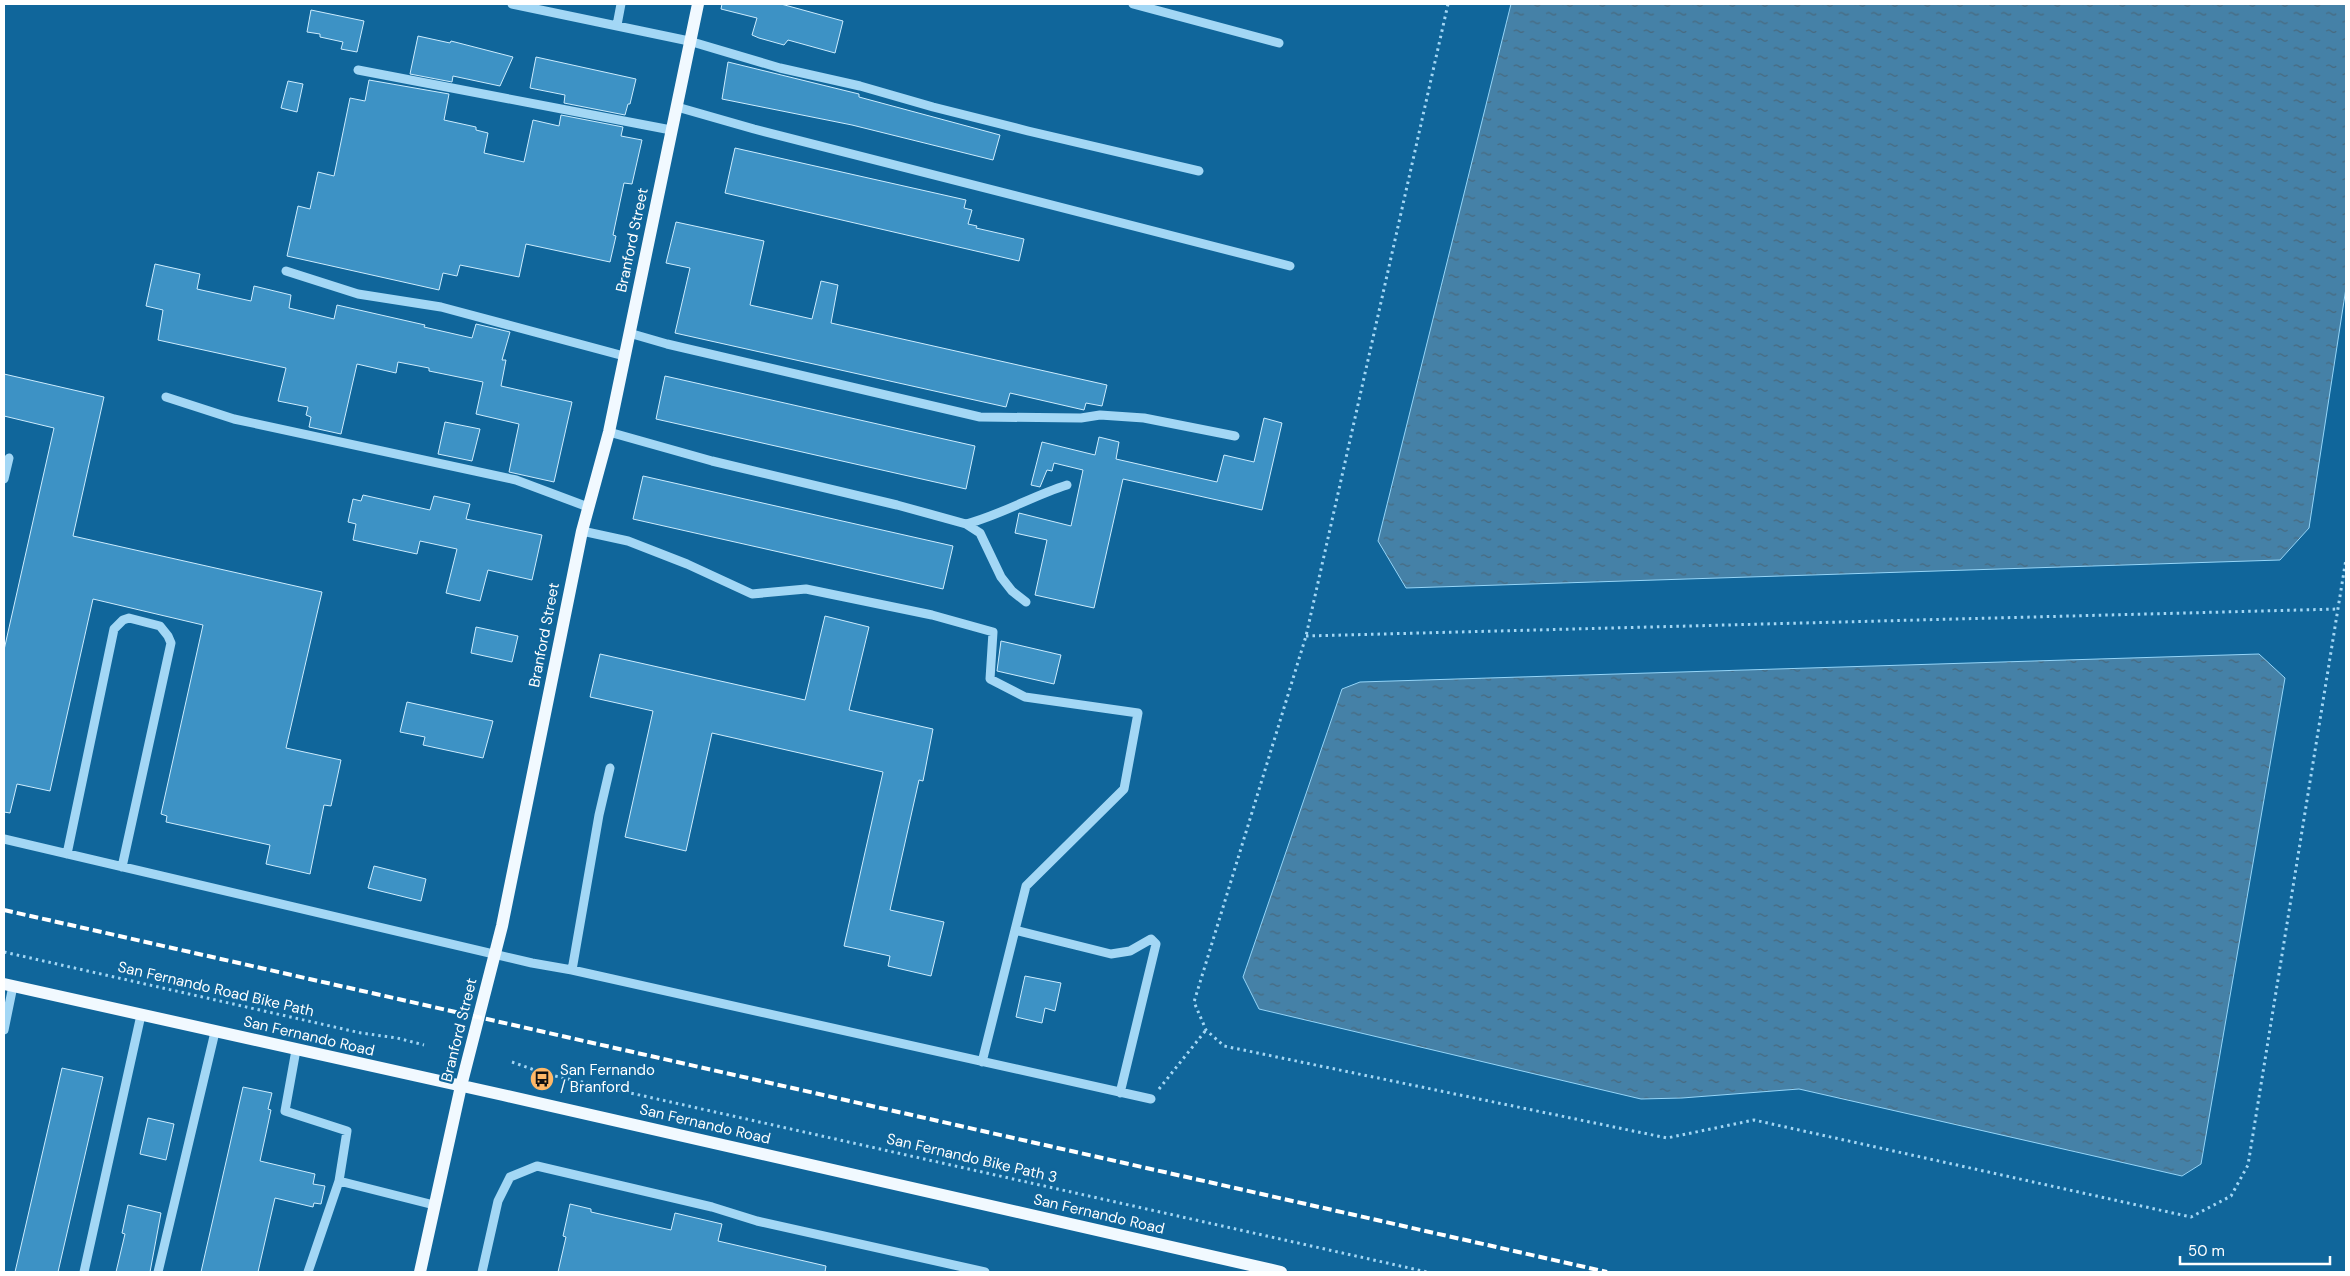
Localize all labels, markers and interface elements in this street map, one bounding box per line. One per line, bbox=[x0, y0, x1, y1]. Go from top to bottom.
street label: Branford Street bbox=[611, 186, 653, 294]
street label: Branford Street bbox=[524, 581, 564, 689]
street label: San Fernando Road Bike Path bbox=[116, 957, 316, 1021]
street label: Branford Street bbox=[436, 976, 482, 1084]
street label: San Fernando Road bbox=[242, 1011, 376, 1061]
place label: San Fernando / Branford bbox=[560, 1060, 655, 1097]
bus stop icon: San Fernando / Branford bbox=[529, 1066, 555, 1092]
street label: San Fernando Road bbox=[638, 1099, 772, 1149]
street label: San Fernando Bike Path 3 bbox=[885, 1129, 1059, 1187]
street label: San Fernando Road bbox=[1032, 1189, 1166, 1239]
scale bar bbox=[2180, 1234, 2330, 1266]
text: 50 m bbox=[2188, 1241, 2225, 1261]

